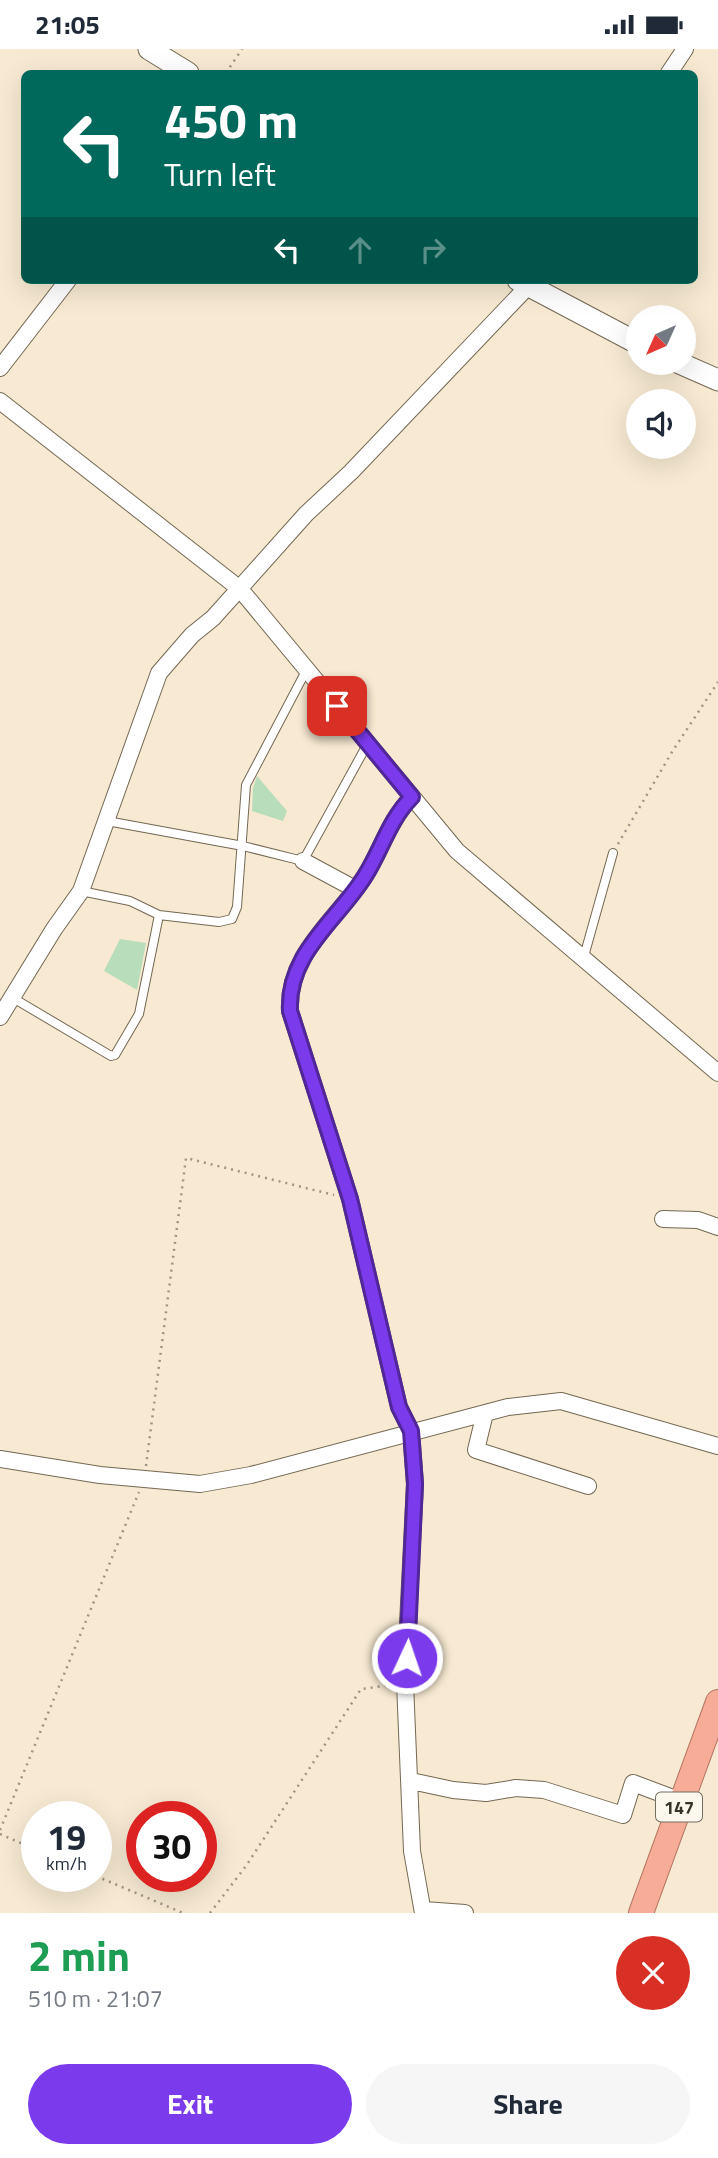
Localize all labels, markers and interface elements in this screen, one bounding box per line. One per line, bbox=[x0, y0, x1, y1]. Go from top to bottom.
text: 21:05 bbox=[35, 5, 100, 44]
text: 450 m bbox=[164, 82, 298, 157]
icon: left bbox=[49, 98, 140, 189]
text: Turn left bbox=[164, 150, 276, 198]
icon: left bbox=[268, 231, 306, 269]
icon: ahead bbox=[341, 231, 379, 269]
icon: right bbox=[414, 231, 452, 269]
north arrow bbox=[626, 305, 696, 375]
map controls bbox=[626, 305, 696, 459]
button: sound bbox=[626, 389, 696, 459]
pin bbox=[307, 676, 367, 736]
icon: arrive bbox=[318, 687, 356, 725]
position arrow bbox=[370, 1621, 444, 1695]
road number: 147 bbox=[656, 1793, 702, 1821]
speed limit sign: 30 bbox=[126, 1801, 217, 1892]
text: 19 bbox=[47, 1810, 86, 1864]
text: km/h bbox=[46, 1850, 87, 1877]
text: 2 min bbox=[28, 1923, 130, 1987]
button: close bbox=[616, 1936, 690, 2010]
text: 510 m · 21:07 bbox=[28, 1981, 163, 2016]
button: Exit bbox=[28, 2064, 352, 2144]
button: Share bbox=[366, 2064, 690, 2144]

